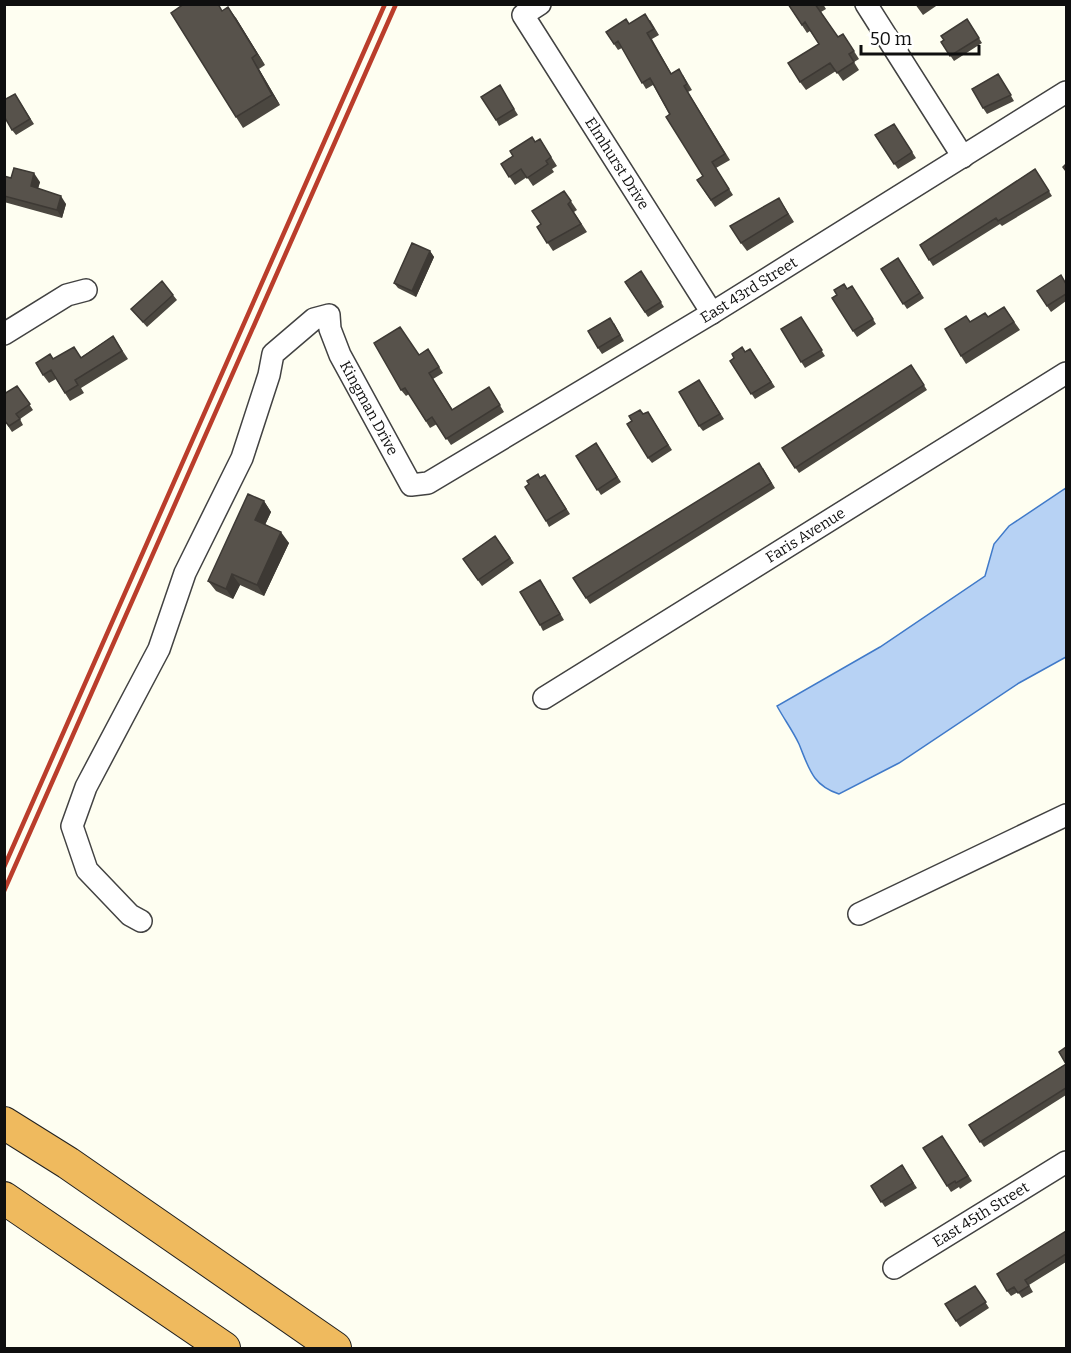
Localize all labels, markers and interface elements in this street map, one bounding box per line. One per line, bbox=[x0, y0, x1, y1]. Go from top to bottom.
scale bar bbox=[861, 18, 980, 56]
text: 50 m bbox=[870, 28, 912, 50]
street label: Elmhurst Drive bbox=[581, 114, 653, 213]
street label: East 43rd Street bbox=[697, 253, 801, 327]
street label: Kingman Drive bbox=[336, 358, 402, 458]
street label: Faris Avenue bbox=[762, 504, 848, 567]
street label: East 45th Street bbox=[929, 1178, 1033, 1251]

